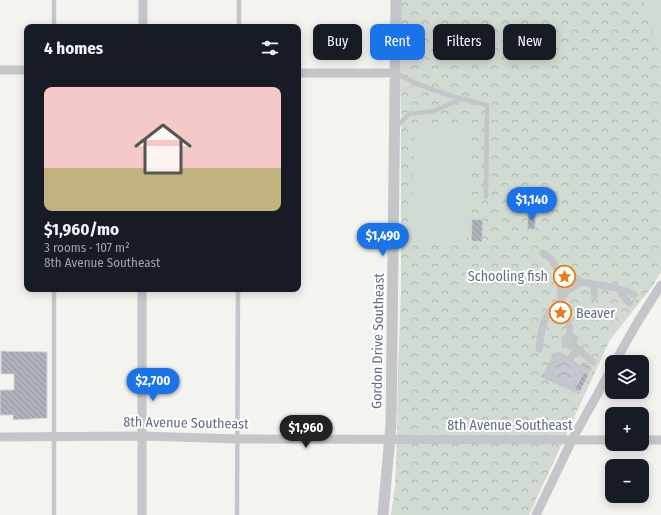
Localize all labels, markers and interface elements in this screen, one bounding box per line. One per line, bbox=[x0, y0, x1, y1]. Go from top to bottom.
chip: Buy bbox=[313, 24, 362, 60]
chip: Rent bbox=[370, 24, 425, 60]
chip: Filters bbox=[433, 24, 495, 60]
chip: New bbox=[503, 24, 556, 60]
icon: filters bbox=[259, 37, 281, 59]
text: 4 homes bbox=[44, 38, 103, 59]
icon: home bbox=[127, 113, 199, 185]
pin: $1,140 bbox=[499, 187, 565, 221]
text: $1,140 bbox=[516, 192, 548, 207]
text: $1,960/mo bbox=[44, 219, 119, 240]
pin: $1,490 bbox=[350, 223, 416, 257]
text: $1,490 bbox=[366, 228, 400, 243]
text: 3 rooms · 107 m² bbox=[44, 240, 130, 255]
text: 8th Avenue Southeast bbox=[44, 255, 160, 270]
place icon: Schooling fish bbox=[551, 263, 577, 289]
place label: Schooling fish bbox=[468, 268, 548, 285]
street label: Gordon Drive Southeast bbox=[368, 272, 388, 409]
place icon: Beaver bbox=[548, 300, 574, 326]
place label: Beaver bbox=[576, 305, 615, 322]
map controls bbox=[605, 355, 649, 503]
button: layers bbox=[605, 355, 649, 399]
pin: $2,700 bbox=[120, 368, 186, 402]
text: $2,700 bbox=[136, 373, 170, 388]
button: + bbox=[605, 407, 649, 451]
street label: 8th Avenue Southeast bbox=[123, 413, 249, 433]
pin: $1,960 bbox=[273, 415, 339, 449]
street label: 8th Avenue Southeast bbox=[447, 417, 573, 434]
text: $1,960 bbox=[289, 420, 323, 435]
button: − bbox=[605, 459, 649, 503]

